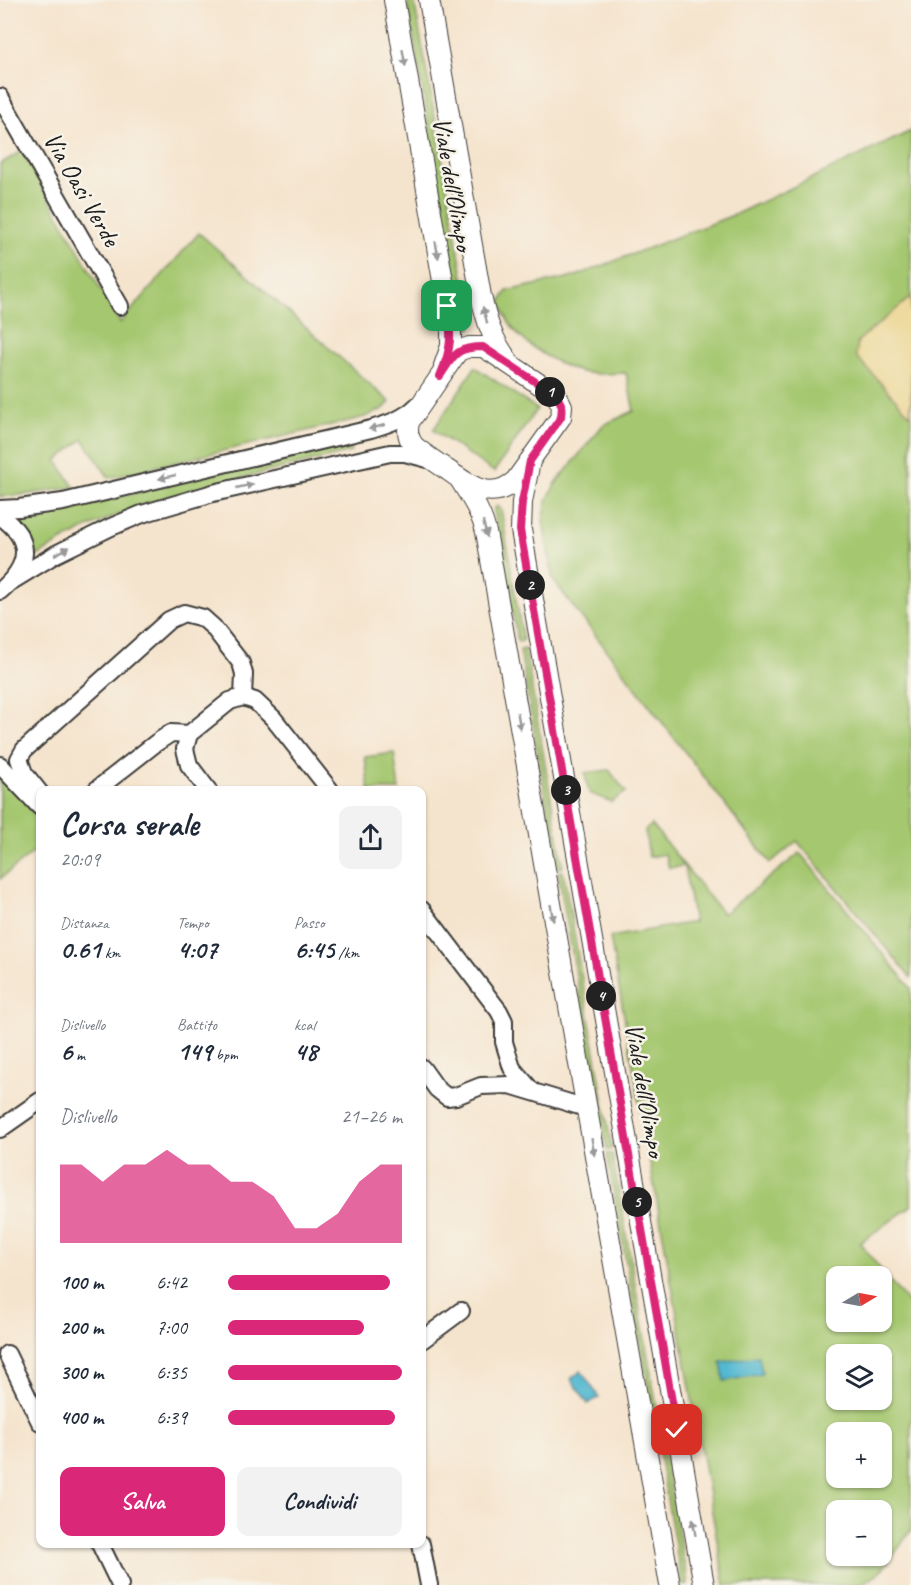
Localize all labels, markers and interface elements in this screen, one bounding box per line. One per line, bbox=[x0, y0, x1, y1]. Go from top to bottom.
one-way arrow bbox=[400, 48, 409, 67]
street label: Viale dell'Olimpo bbox=[425, 115, 481, 256]
street label: Via Oasi Verde bbox=[36, 126, 129, 253]
one-way arrow bbox=[433, 240, 442, 259]
pin bbox=[421, 280, 472, 331]
icon: arrive bbox=[430, 289, 463, 322]
one-way arrow bbox=[480, 305, 490, 324]
pin: 1 bbox=[535, 377, 565, 407]
text: 1 bbox=[546, 382, 554, 402]
one-way arrow bbox=[368, 423, 386, 432]
one-way arrow bbox=[158, 472, 176, 482]
one-way arrow bbox=[236, 480, 255, 490]
one-way arrow bbox=[481, 520, 490, 538]
one-way arrow bbox=[54, 546, 71, 556]
pin: 2 bbox=[515, 570, 545, 600]
text: 2 bbox=[526, 575, 534, 595]
one-way arrow bbox=[515, 712, 524, 731]
pin: 3 bbox=[551, 775, 581, 805]
text: 3 bbox=[562, 780, 570, 800]
text: Corsa serale bbox=[60, 803, 199, 845]
button: share bbox=[339, 806, 402, 869]
text: 20:09 bbox=[60, 847, 100, 872]
one-way arrow bbox=[548, 904, 557, 923]
text: Distanza bbox=[60, 913, 108, 933]
text: Tempo bbox=[177, 913, 209, 933]
text: Passo bbox=[294, 913, 324, 933]
text: 0.61 bbox=[60, 933, 101, 966]
text: 4:07 bbox=[177, 933, 217, 966]
text: 6:45 bbox=[294, 933, 334, 966]
text: km bbox=[101, 943, 120, 963]
text: /km bbox=[334, 943, 359, 963]
pin: 4 bbox=[586, 981, 616, 1011]
text: 4 bbox=[597, 986, 605, 1006]
text: Dislivello bbox=[60, 1015, 105, 1035]
text: Battito bbox=[177, 1015, 217, 1035]
text: kcal bbox=[294, 1015, 315, 1035]
street label: Viale dell'Olimpo bbox=[617, 1021, 673, 1162]
text: 6 bbox=[60, 1035, 72, 1068]
text: 149 bbox=[177, 1035, 212, 1068]
text: 48 bbox=[294, 1035, 317, 1068]
text: m bbox=[72, 1045, 85, 1065]
text: bpm bbox=[212, 1045, 238, 1065]
text: Dislivello bbox=[60, 1104, 116, 1129]
text: 21–26 m bbox=[341, 1104, 402, 1129]
one-way arrow bbox=[588, 1138, 597, 1157]
pin: 5 bbox=[622, 1187, 652, 1217]
text: 5 bbox=[634, 1192, 640, 1212]
north arrow bbox=[826, 1266, 892, 1332]
map controls bbox=[826, 1266, 892, 1566]
text: 100 m bbox=[60, 1270, 103, 1295]
text: 6:42 bbox=[156, 1270, 187, 1295]
text: 200 m bbox=[60, 1315, 103, 1340]
text: 7:00 bbox=[156, 1315, 187, 1340]
button: layers bbox=[826, 1344, 892, 1410]
text: 300 m bbox=[60, 1360, 103, 1385]
text: 6:35 bbox=[156, 1360, 187, 1385]
pin bbox=[651, 1404, 702, 1455]
text: 400 m bbox=[60, 1405, 103, 1430]
text: 6:39 bbox=[156, 1405, 187, 1430]
icon: check bbox=[660, 1413, 693, 1446]
button: + bbox=[826, 1422, 892, 1488]
button: Salva bbox=[60, 1467, 225, 1536]
button: Condividi bbox=[237, 1467, 402, 1536]
button: − bbox=[826, 1500, 892, 1566]
one-way arrow bbox=[689, 1518, 698, 1537]

